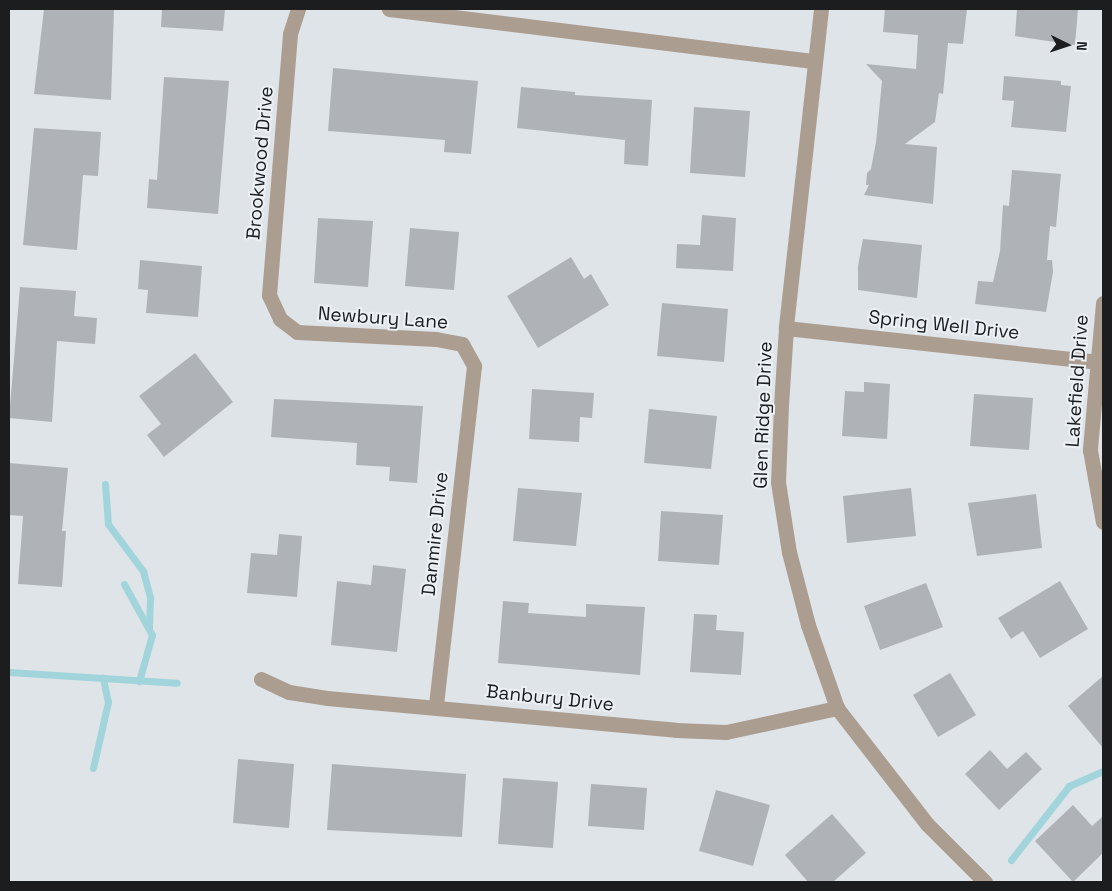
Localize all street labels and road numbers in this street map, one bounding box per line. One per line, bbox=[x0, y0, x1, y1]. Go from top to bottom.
street label: Brookwood Drive bbox=[242, 85, 278, 241]
street label: Newbury Lane bbox=[317, 302, 449, 334]
street label: Spring Well Drive bbox=[867, 306, 1021, 344]
street label: Lakefield Drive bbox=[1061, 314, 1093, 448]
street label: Glen Ridge Drive bbox=[749, 341, 777, 489]
street label: Danmire Drive bbox=[417, 471, 453, 597]
street label: Banbury Drive bbox=[485, 680, 615, 716]

